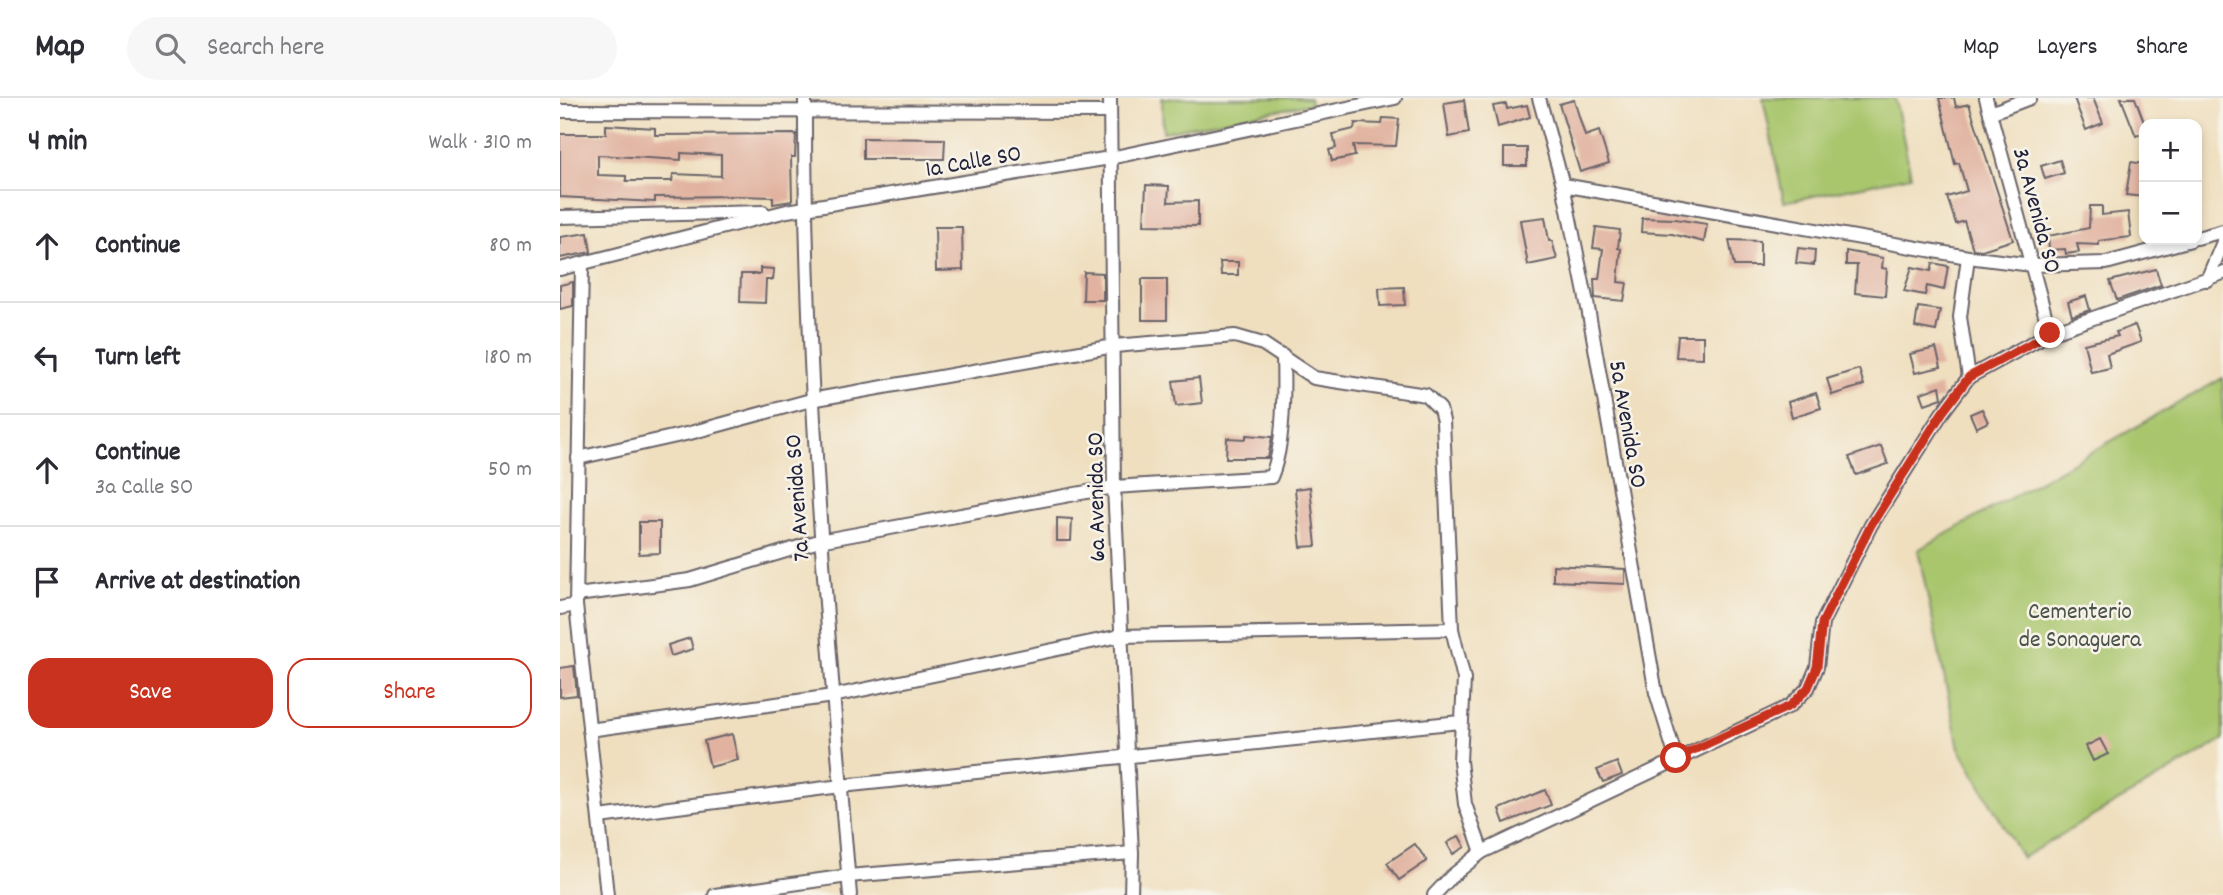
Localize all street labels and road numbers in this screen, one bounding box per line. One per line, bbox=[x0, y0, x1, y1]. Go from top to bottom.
street label: 1a Calle SO bbox=[923, 138, 1024, 188]
street label: 3a Avenida SO bbox=[2002, 144, 2068, 277]
street label: 5a Avenida SO bbox=[1598, 358, 1654, 491]
street label: 6a Avenida SO bbox=[1080, 432, 1116, 562]
street label: 7a Avenida SO bbox=[778, 433, 820, 563]

